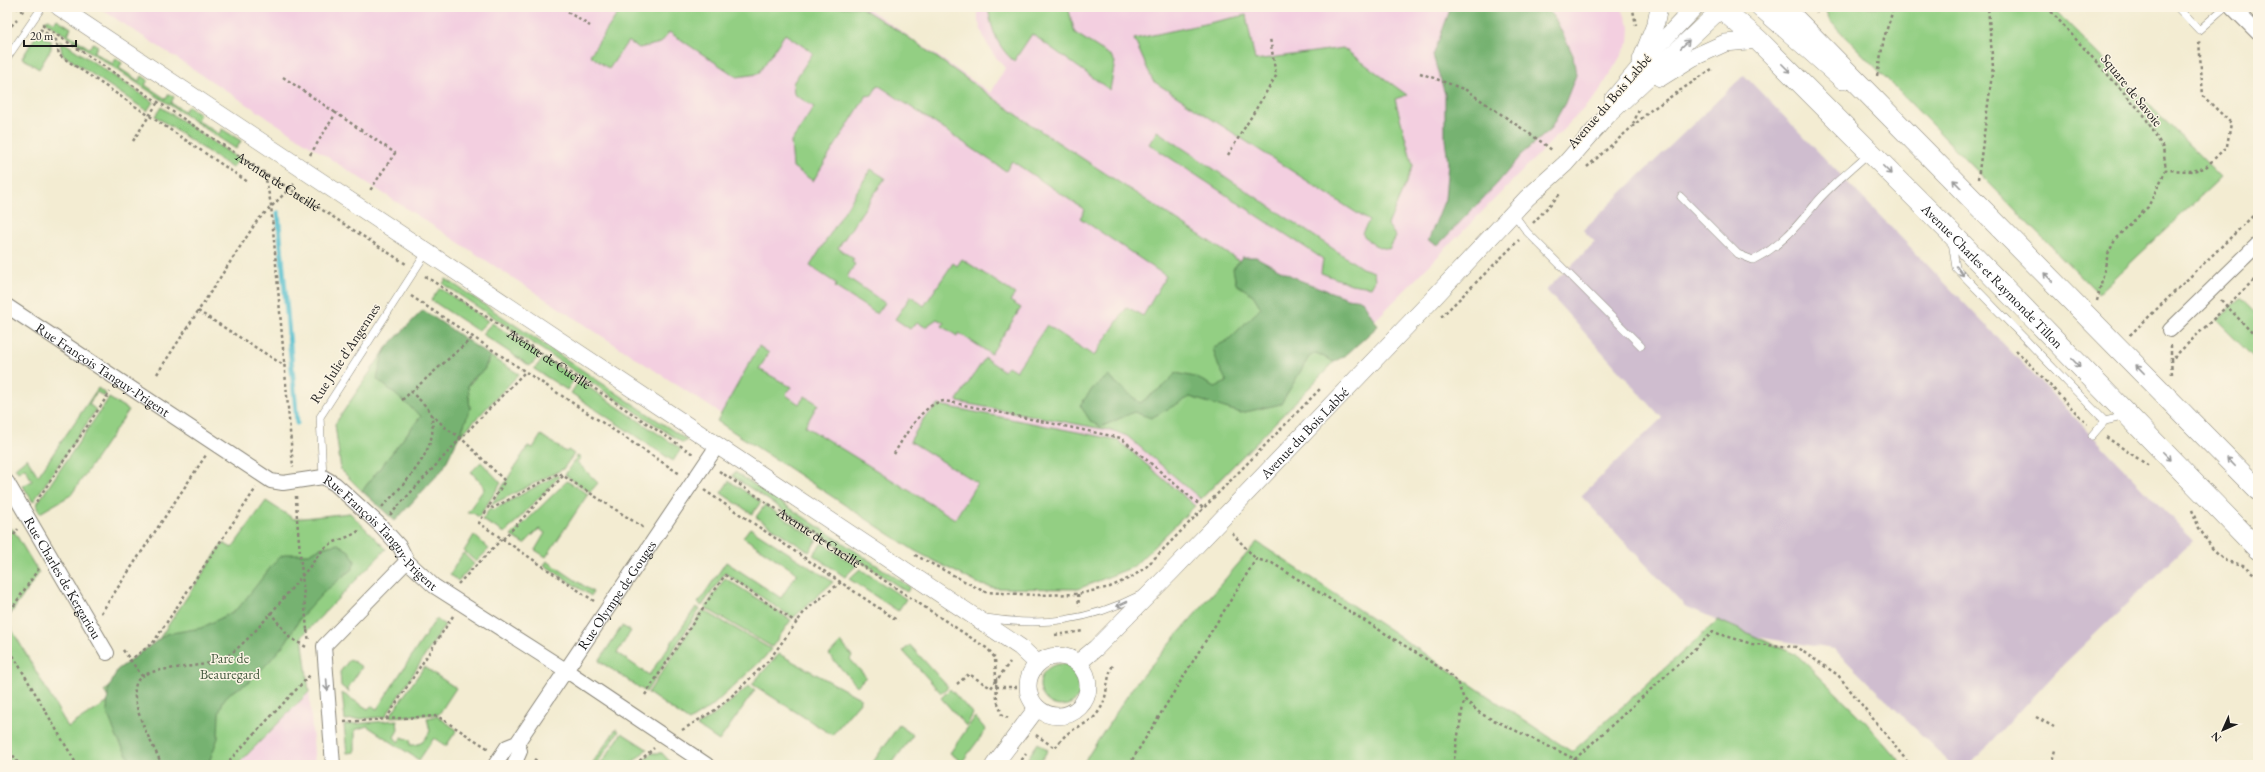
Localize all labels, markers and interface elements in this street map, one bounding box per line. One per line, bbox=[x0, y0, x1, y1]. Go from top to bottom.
scale bar bbox=[24, 22, 76, 48]
text: 20 m bbox=[30, 28, 54, 44]
one-way arrow bbox=[1680, 40, 1690, 49]
street label: Avenue du Bois Labbé bbox=[1562, 49, 1655, 153]
street label: Square de Savoie bbox=[2097, 50, 2167, 130]
one-way arrow bbox=[1781, 63, 1791, 73]
street label: Avenue de Cucillé bbox=[232, 147, 324, 216]
one-way arrow bbox=[1883, 165, 1892, 175]
one-way arrow bbox=[1952, 179, 1962, 189]
street label: Avenue Charles et Raymonde Tillon bbox=[1917, 199, 2068, 353]
one-way arrow bbox=[1956, 265, 1964, 276]
one-way arrow bbox=[2044, 272, 2053, 282]
street label: Rue Julie d'Angennes bbox=[306, 299, 384, 407]
street label: Rue François Tanguy-Prigent bbox=[32, 319, 174, 421]
street label: Avenue de Cucillé bbox=[503, 324, 595, 393]
one-way arrow bbox=[2071, 358, 2081, 368]
one-way arrow bbox=[2135, 364, 2144, 374]
street label: Avenue du Bois Labbé bbox=[1256, 383, 1353, 483]
one-way arrow bbox=[2162, 451, 2172, 461]
one-way arrow bbox=[2226, 457, 2236, 467]
street label: Rue François Tanguy-Prigent bbox=[320, 470, 441, 595]
street label: Avenue de Cucillé bbox=[773, 502, 865, 572]
street label: Rue Charles de Kergariou bbox=[20, 513, 106, 643]
street label: Rue Olympe de Gouges bbox=[573, 536, 660, 653]
one-way arrow bbox=[1116, 601, 1128, 608]
park label: Parc de Beauregard bbox=[200, 649, 261, 683]
one-way arrow bbox=[324, 678, 331, 691]
north arrow bbox=[2203, 710, 2243, 750]
text: N bbox=[2208, 729, 2224, 745]

